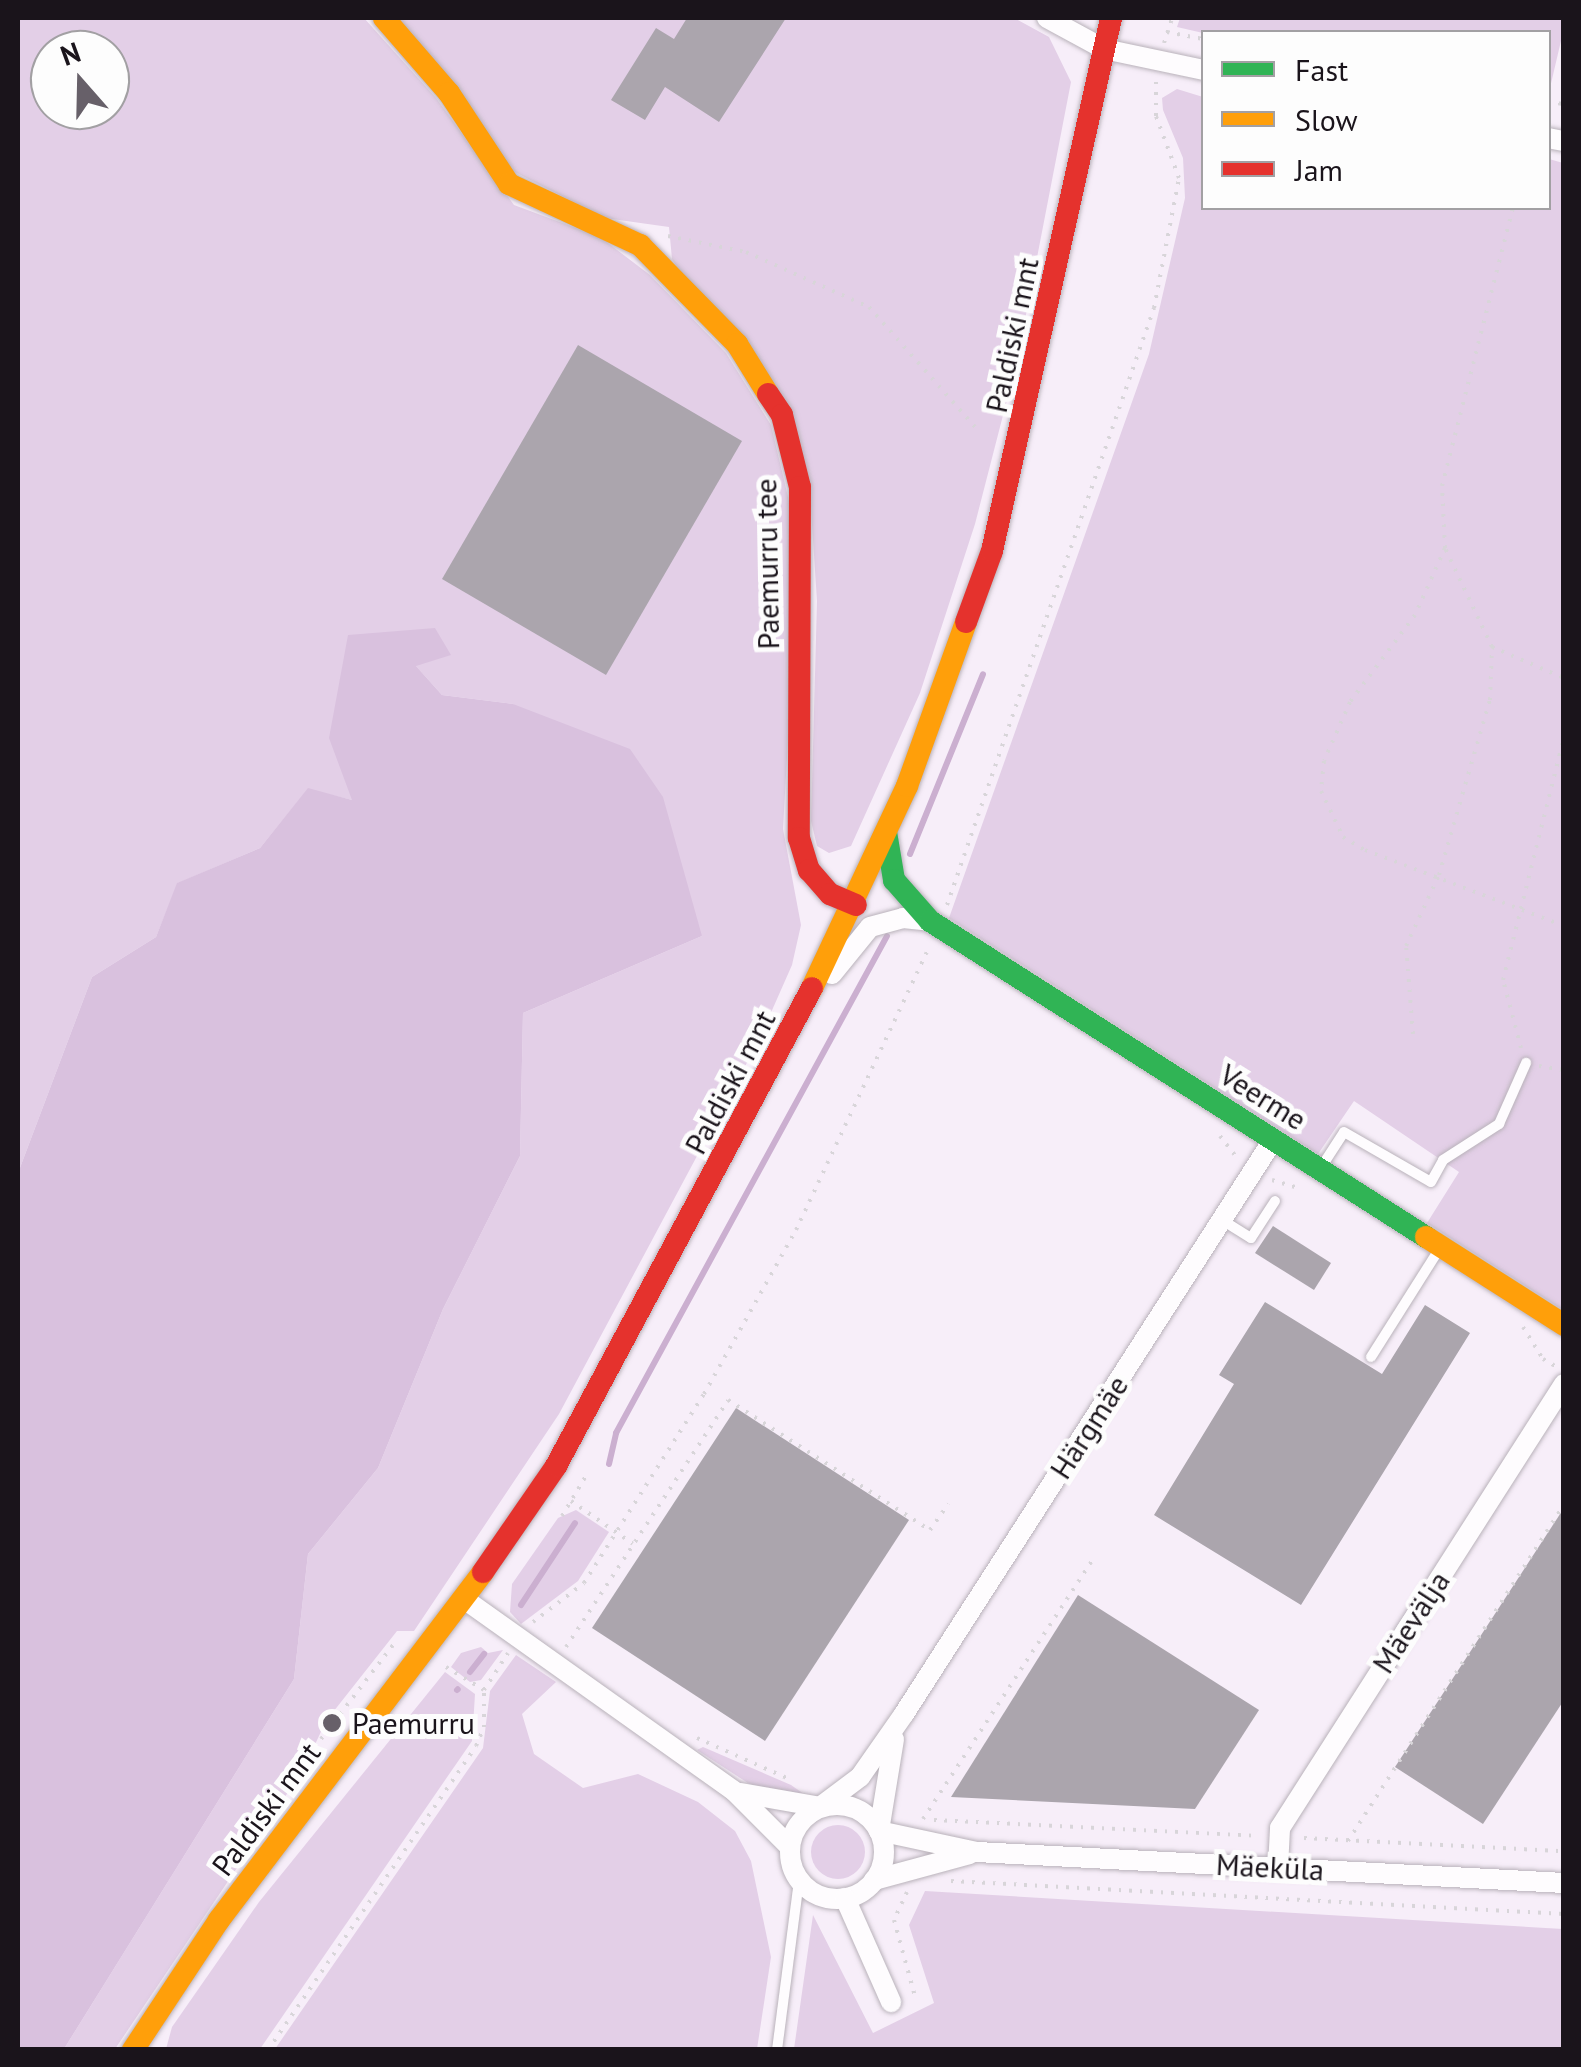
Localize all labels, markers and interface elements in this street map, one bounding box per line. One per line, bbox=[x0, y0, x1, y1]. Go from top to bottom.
north arrow bbox=[30, 30, 130, 130]
legend bbox=[1201, 30, 1551, 210]
text: N bbox=[55, 33, 85, 74]
text: Fast bbox=[1295, 50, 1348, 89]
text: Slow bbox=[1295, 100, 1358, 139]
text: Jam bbox=[1295, 150, 1343, 189]
street label: Paldiski mnt bbox=[978, 254, 1046, 416]
street label: Paemurru tee bbox=[748, 478, 786, 650]
street label: Paldiski mnt bbox=[677, 1004, 783, 1160]
street label: Veerme bbox=[1213, 1056, 1313, 1138]
street label: Härgmäe bbox=[1042, 1369, 1136, 1485]
street label: Mäevälja bbox=[1365, 1564, 1457, 1680]
place label: Paemurru bbox=[352, 1705, 475, 1741]
marker: Paemurru bbox=[321, 1712, 343, 1734]
street label: Paldiski mnt bbox=[204, 1735, 328, 1883]
street label: Mäeküla bbox=[1215, 1846, 1325, 1888]

